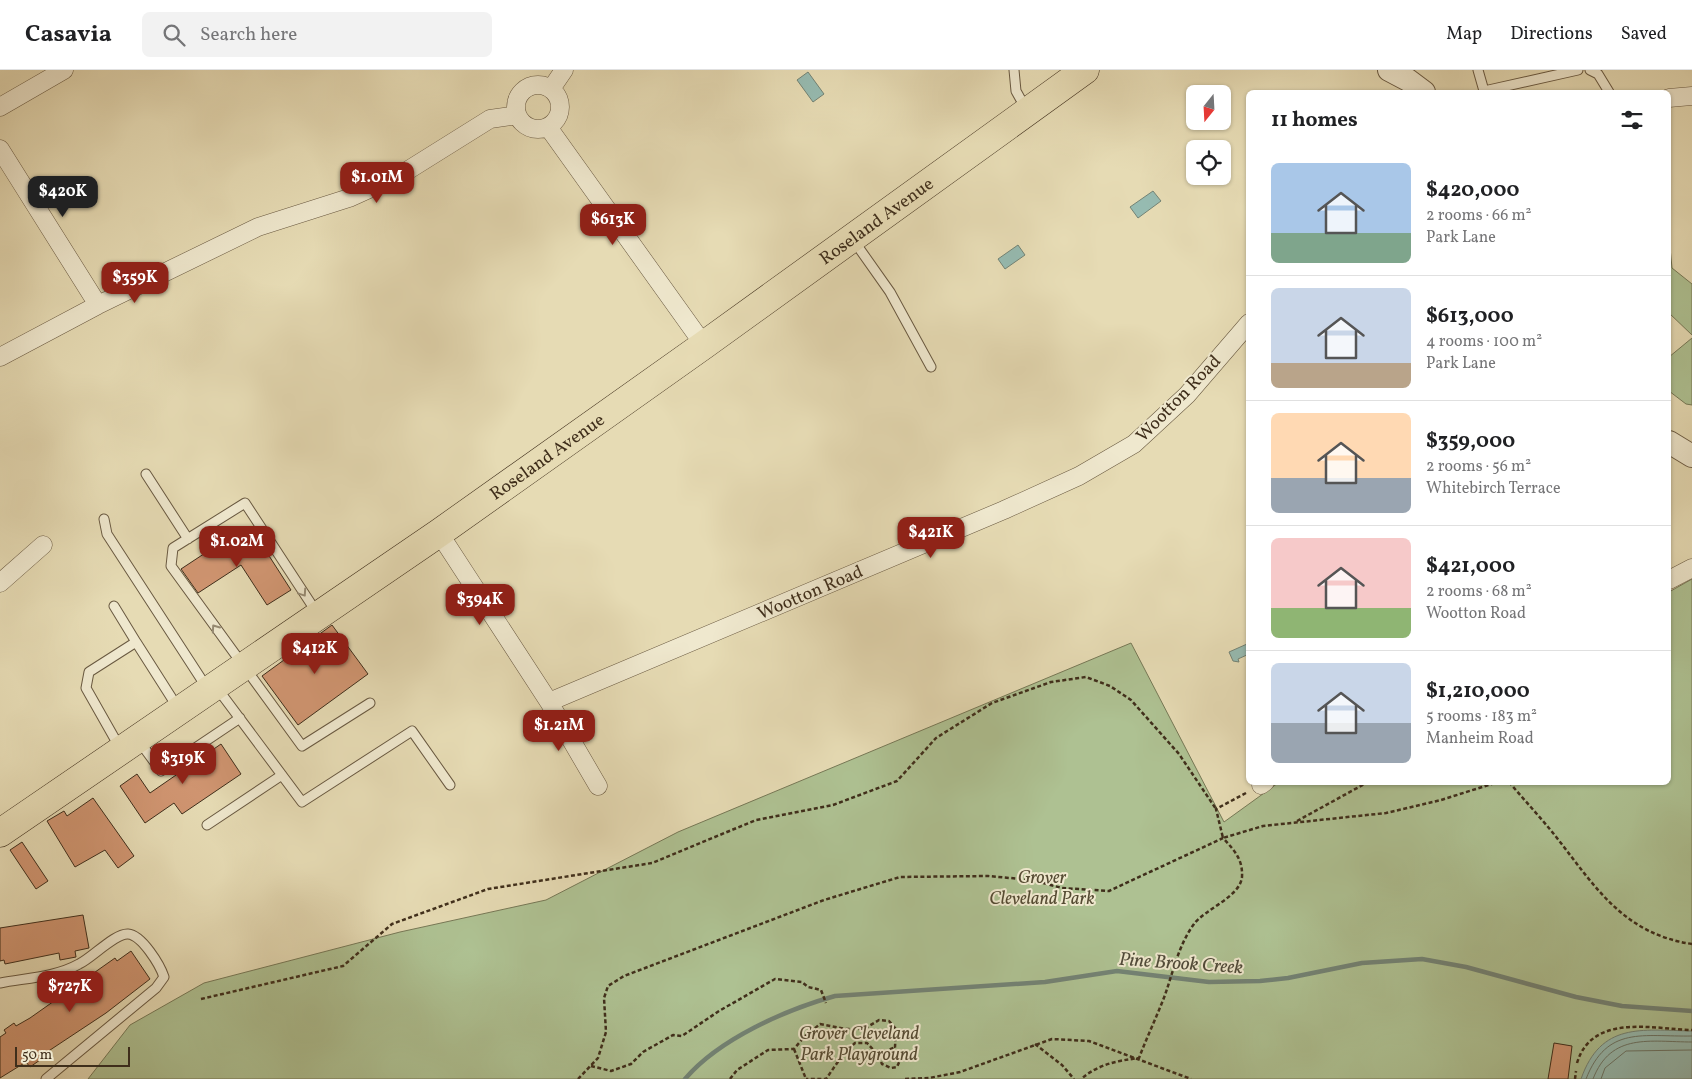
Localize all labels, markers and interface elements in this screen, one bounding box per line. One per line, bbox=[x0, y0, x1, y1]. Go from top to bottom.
search box bbox=[142, 12, 492, 57]
text: Casavia bbox=[25, 18, 112, 52]
icon: search bbox=[160, 21, 188, 49]
text: Search here bbox=[200, 22, 297, 48]
text: Map bbox=[1446, 22, 1482, 47]
text: Directions bbox=[1510, 22, 1593, 47]
text: Saved bbox=[1621, 22, 1667, 47]
north arrow bbox=[1186, 85, 1231, 130]
map controls bbox=[1186, 85, 1231, 185]
text: 11 homes bbox=[1271, 106, 1358, 135]
icon: filters bbox=[1618, 106, 1646, 134]
button: locate bbox=[1186, 140, 1231, 185]
pin: $1.01M bbox=[336, 162, 418, 204]
text: $1.01M bbox=[351, 167, 403, 189]
street label: Roseland Avenue bbox=[815, 172, 939, 272]
pin: $420K bbox=[28, 176, 98, 218]
text: $420,000 bbox=[1426, 176, 1519, 205]
text: $420K bbox=[39, 181, 87, 203]
icon: home bbox=[1311, 183, 1371, 243]
pin: $613K bbox=[578, 204, 648, 246]
text: 2 rooms · 66 m² bbox=[1426, 205, 1532, 227]
text: $613K bbox=[591, 209, 635, 231]
text: Park Lane bbox=[1426, 227, 1496, 249]
pin: $359K bbox=[100, 262, 170, 304]
text: $359K bbox=[112, 267, 158, 289]
text: $613,000 bbox=[1426, 302, 1514, 331]
icon: home bbox=[1311, 308, 1371, 368]
text: 4 rooms · 100 m² bbox=[1426, 331, 1542, 353]
street label: Wootton Road bbox=[1131, 350, 1227, 448]
text: Park Lane bbox=[1426, 353, 1496, 375]
street label: Roseland Avenue bbox=[485, 408, 610, 507]
text: $359,000 bbox=[1426, 427, 1515, 456]
icon: home bbox=[1311, 433, 1371, 493]
text: 2 rooms · 56 m² bbox=[1426, 456, 1531, 478]
text: Whitebirch Terrace bbox=[1426, 478, 1561, 500]
pin: $421K bbox=[896, 516, 966, 559]
text: $421K bbox=[909, 522, 953, 544]
pin: $1.02M bbox=[196, 526, 278, 568]
text: $1.02M bbox=[210, 531, 264, 553]
text: $421,000 bbox=[1426, 552, 1515, 581]
icon: home bbox=[1311, 558, 1371, 618]
street label: Wootton Road bbox=[754, 560, 867, 627]
text: 2 rooms · 68 m² bbox=[1426, 581, 1532, 603]
pin: $394K bbox=[445, 584, 515, 626]
one-way arrow bbox=[297, 587, 307, 596]
text: $394K bbox=[457, 589, 503, 611]
text: Wootton Road bbox=[1426, 603, 1526, 625]
one-way arrow bbox=[211, 624, 221, 633]
pin: $412K bbox=[280, 632, 350, 675]
text: $412K bbox=[293, 638, 337, 660]
text: $1,210,000 bbox=[1426, 677, 1530, 706]
icon: home bbox=[1311, 683, 1371, 743]
text: 5 rooms · 183 m² bbox=[1426, 706, 1537, 728]
pin: $1.21M bbox=[518, 710, 600, 752]
text: $1.21M bbox=[534, 715, 584, 737]
text: Manheim Road bbox=[1426, 728, 1534, 750]
pin: $319K bbox=[148, 742, 218, 785]
text: $319K bbox=[161, 748, 205, 770]
park label: Grover Cleveland Park bbox=[989, 866, 1095, 912]
water label: Pine Brook Creek bbox=[1118, 947, 1244, 981]
pin: $727K bbox=[35, 970, 105, 1013]
text: $727K bbox=[48, 976, 92, 998]
park label: Grover Cleveland Park Playground bbox=[799, 1022, 919, 1068]
scale bar bbox=[15, 1044, 130, 1067]
text: 50 m bbox=[22, 1046, 52, 1065]

